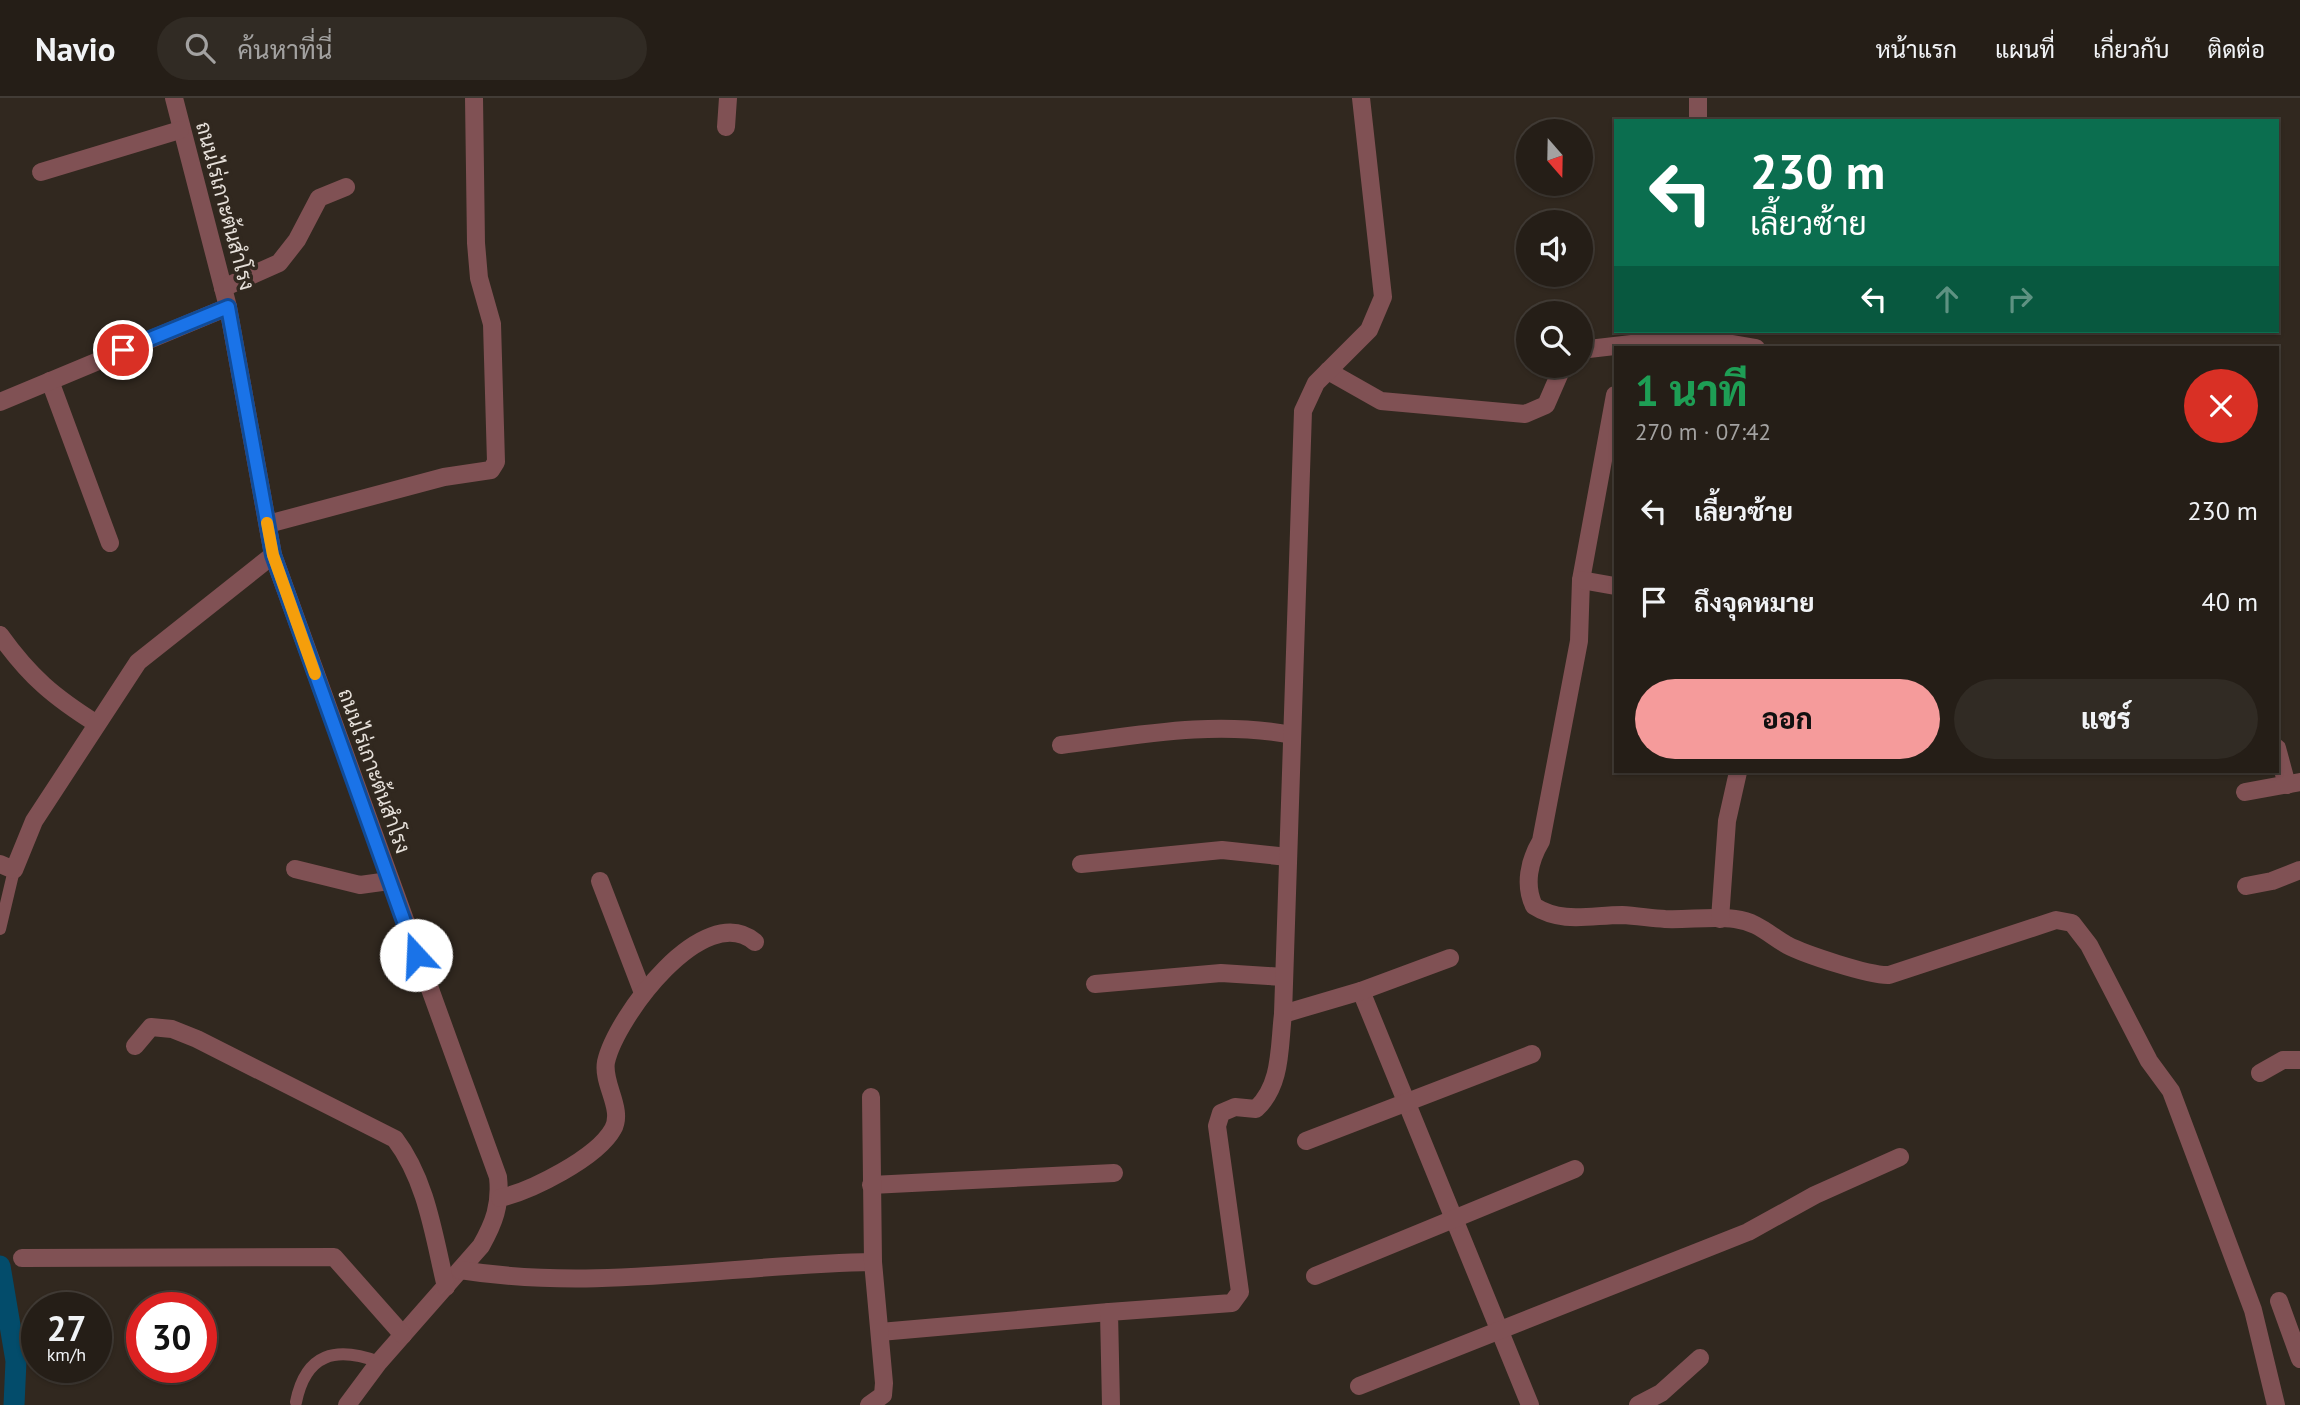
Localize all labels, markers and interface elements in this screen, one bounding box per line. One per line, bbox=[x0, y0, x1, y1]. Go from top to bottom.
search box bbox=[157, 17, 647, 80]
text: Navio bbox=[35, 27, 115, 70]
icon: search bbox=[181, 29, 219, 67]
text: ค้นหาที่นี่ bbox=[237, 33, 332, 66]
text: หน้าแรก bbox=[1876, 34, 1957, 65]
text: แผนที่ bbox=[1995, 34, 2055, 65]
text: เกี่ยวกับ bbox=[2093, 34, 2170, 65]
text: ติดต่อ bbox=[2208, 34, 2265, 65]
street label: ถนนไร่เกาะต้นสำโรง bbox=[190, 119, 261, 293]
north arrow bbox=[1516, 119, 1592, 196]
map controls bbox=[1516, 119, 1593, 378]
text: 230 m bbox=[1750, 139, 1885, 203]
icon: left bbox=[1635, 147, 1726, 238]
text: เลี้ยวซ้าย bbox=[1750, 202, 1867, 244]
button: sound bbox=[1516, 210, 1593, 287]
icon: left bbox=[1855, 280, 1893, 318]
icon: ahead bbox=[1928, 280, 1966, 318]
icon: right bbox=[2001, 280, 2039, 318]
button: search bbox=[1516, 301, 1593, 378]
pin bbox=[93, 320, 153, 380]
icon: arrive bbox=[104, 331, 142, 369]
text: 1 นาที bbox=[1635, 363, 1747, 418]
button: close bbox=[2184, 369, 2258, 443]
text: 270 m · 07:42 bbox=[1635, 417, 1771, 446]
icon: left bbox=[1635, 492, 1673, 530]
text: 230 m bbox=[2187, 494, 2258, 527]
text: เลี้ยวซ้าย bbox=[1694, 495, 1793, 528]
icon: arrive bbox=[1635, 583, 1673, 621]
text: 40 m bbox=[2202, 585, 2258, 618]
text: ถึงจุดหมาย bbox=[1694, 586, 1815, 619]
button: ออก bbox=[1635, 679, 1940, 759]
button: แชร์ bbox=[1954, 679, 2258, 759]
street label: ถนนไร่เกาะต้นสำโรง bbox=[332, 685, 417, 857]
position arrow bbox=[379, 918, 453, 992]
speed limit sign: 30 bbox=[126, 1292, 217, 1383]
text: 27 bbox=[47, 1305, 86, 1351]
text: km/h bbox=[47, 1343, 86, 1366]

